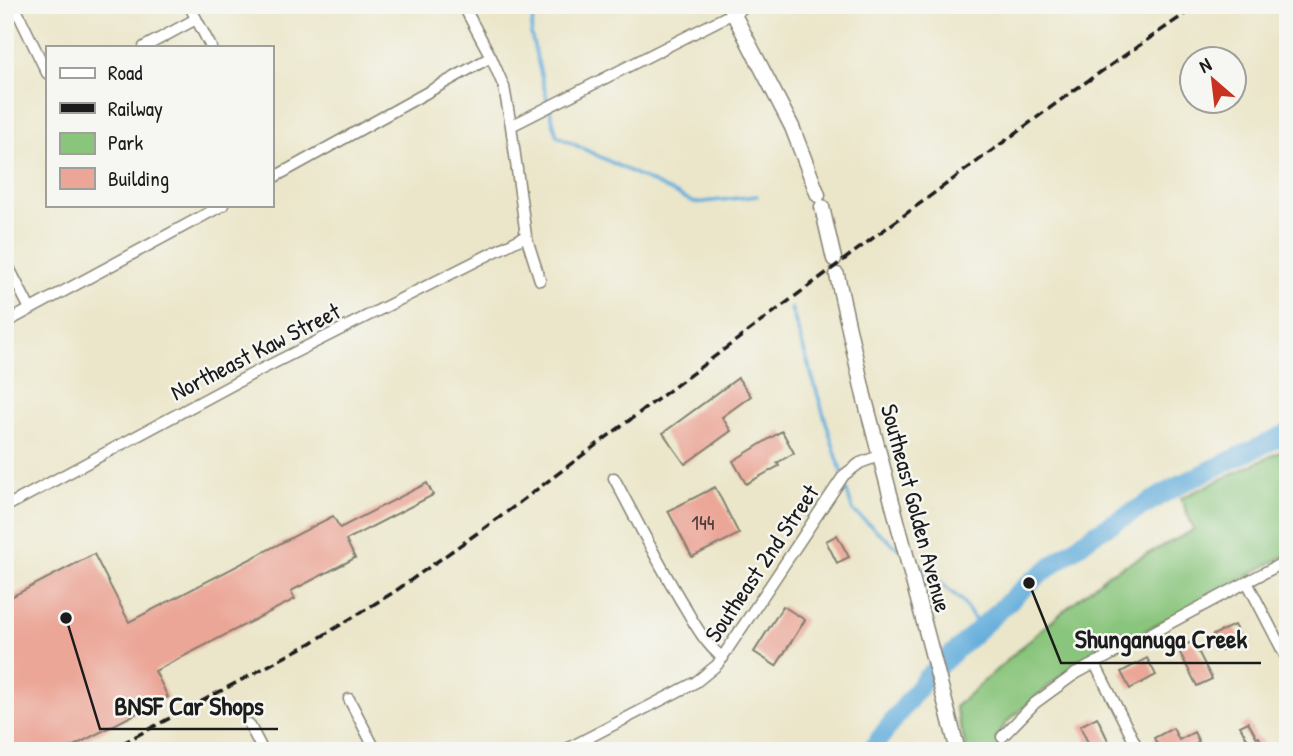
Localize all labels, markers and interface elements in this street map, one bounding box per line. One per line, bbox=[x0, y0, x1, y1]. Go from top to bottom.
legend bbox=[46, 46, 273, 206]
north arrow bbox=[1178, 46, 1248, 116]
text: N bbox=[1194, 51, 1216, 79]
text: Road bbox=[108, 58, 142, 87]
text: Railway bbox=[108, 94, 163, 123]
text: Park bbox=[108, 128, 143, 157]
text: Building bbox=[108, 164, 169, 193]
street label: Northeast Kaw Street bbox=[165, 294, 346, 408]
street label: Southeast Golden Avenue bbox=[874, 400, 960, 616]
street label: Southeast 2nd Street bbox=[696, 477, 826, 648]
house number: 144 bbox=[691, 508, 715, 537]
callout: Shunganuga Creek bbox=[1061, 616, 1261, 663]
text: Shunganuga Creek bbox=[1075, 621, 1247, 657]
callout: BNSF Car Shops bbox=[100, 682, 278, 729]
text: BNSF Car Shops bbox=[114, 688, 264, 724]

